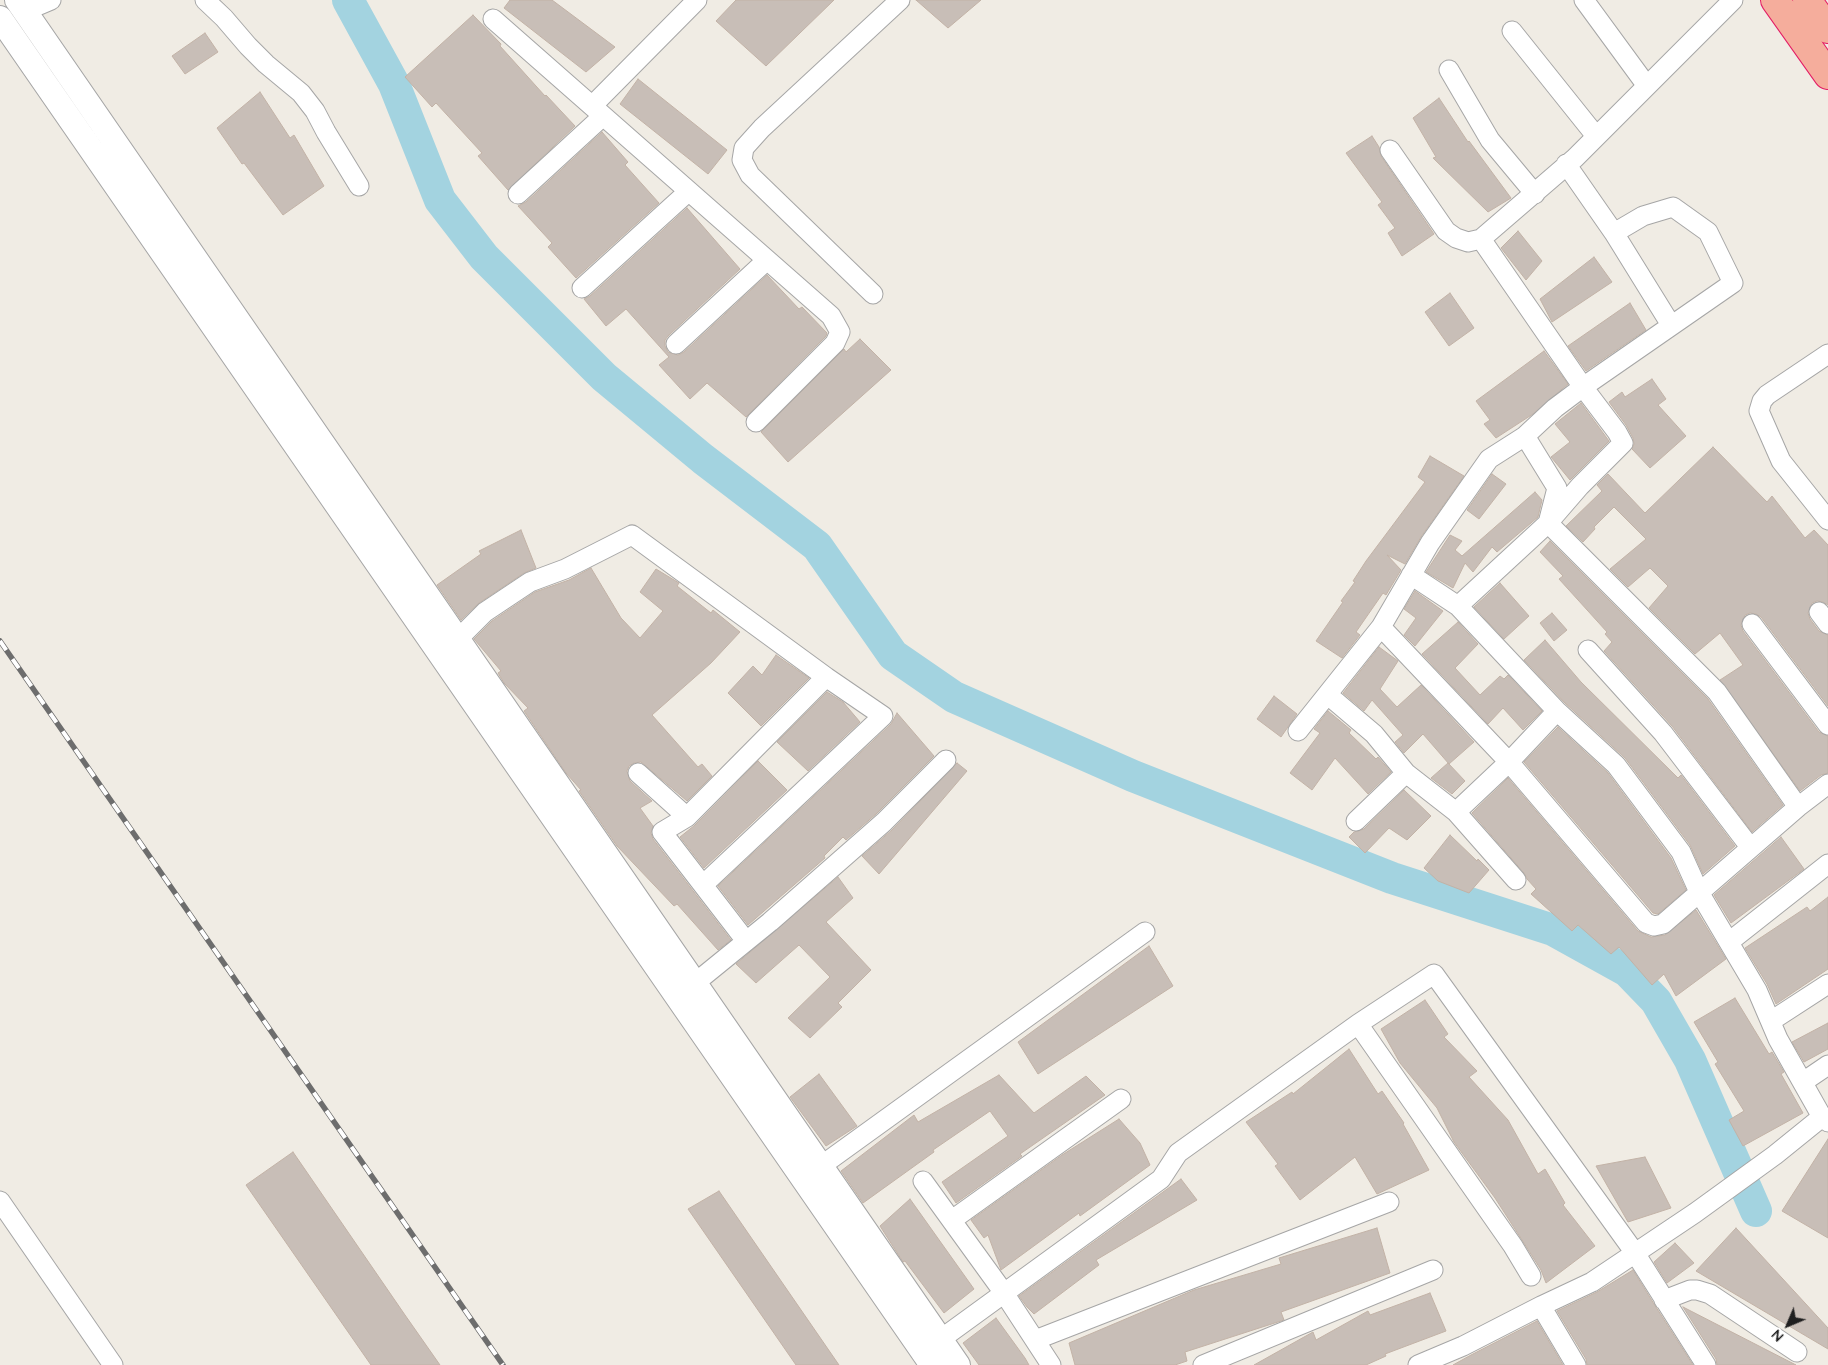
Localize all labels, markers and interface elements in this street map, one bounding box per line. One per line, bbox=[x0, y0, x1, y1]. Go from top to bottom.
north arrow bbox=[1763, 1300, 1813, 1350]
text: N bbox=[1767, 1326, 1787, 1346]

